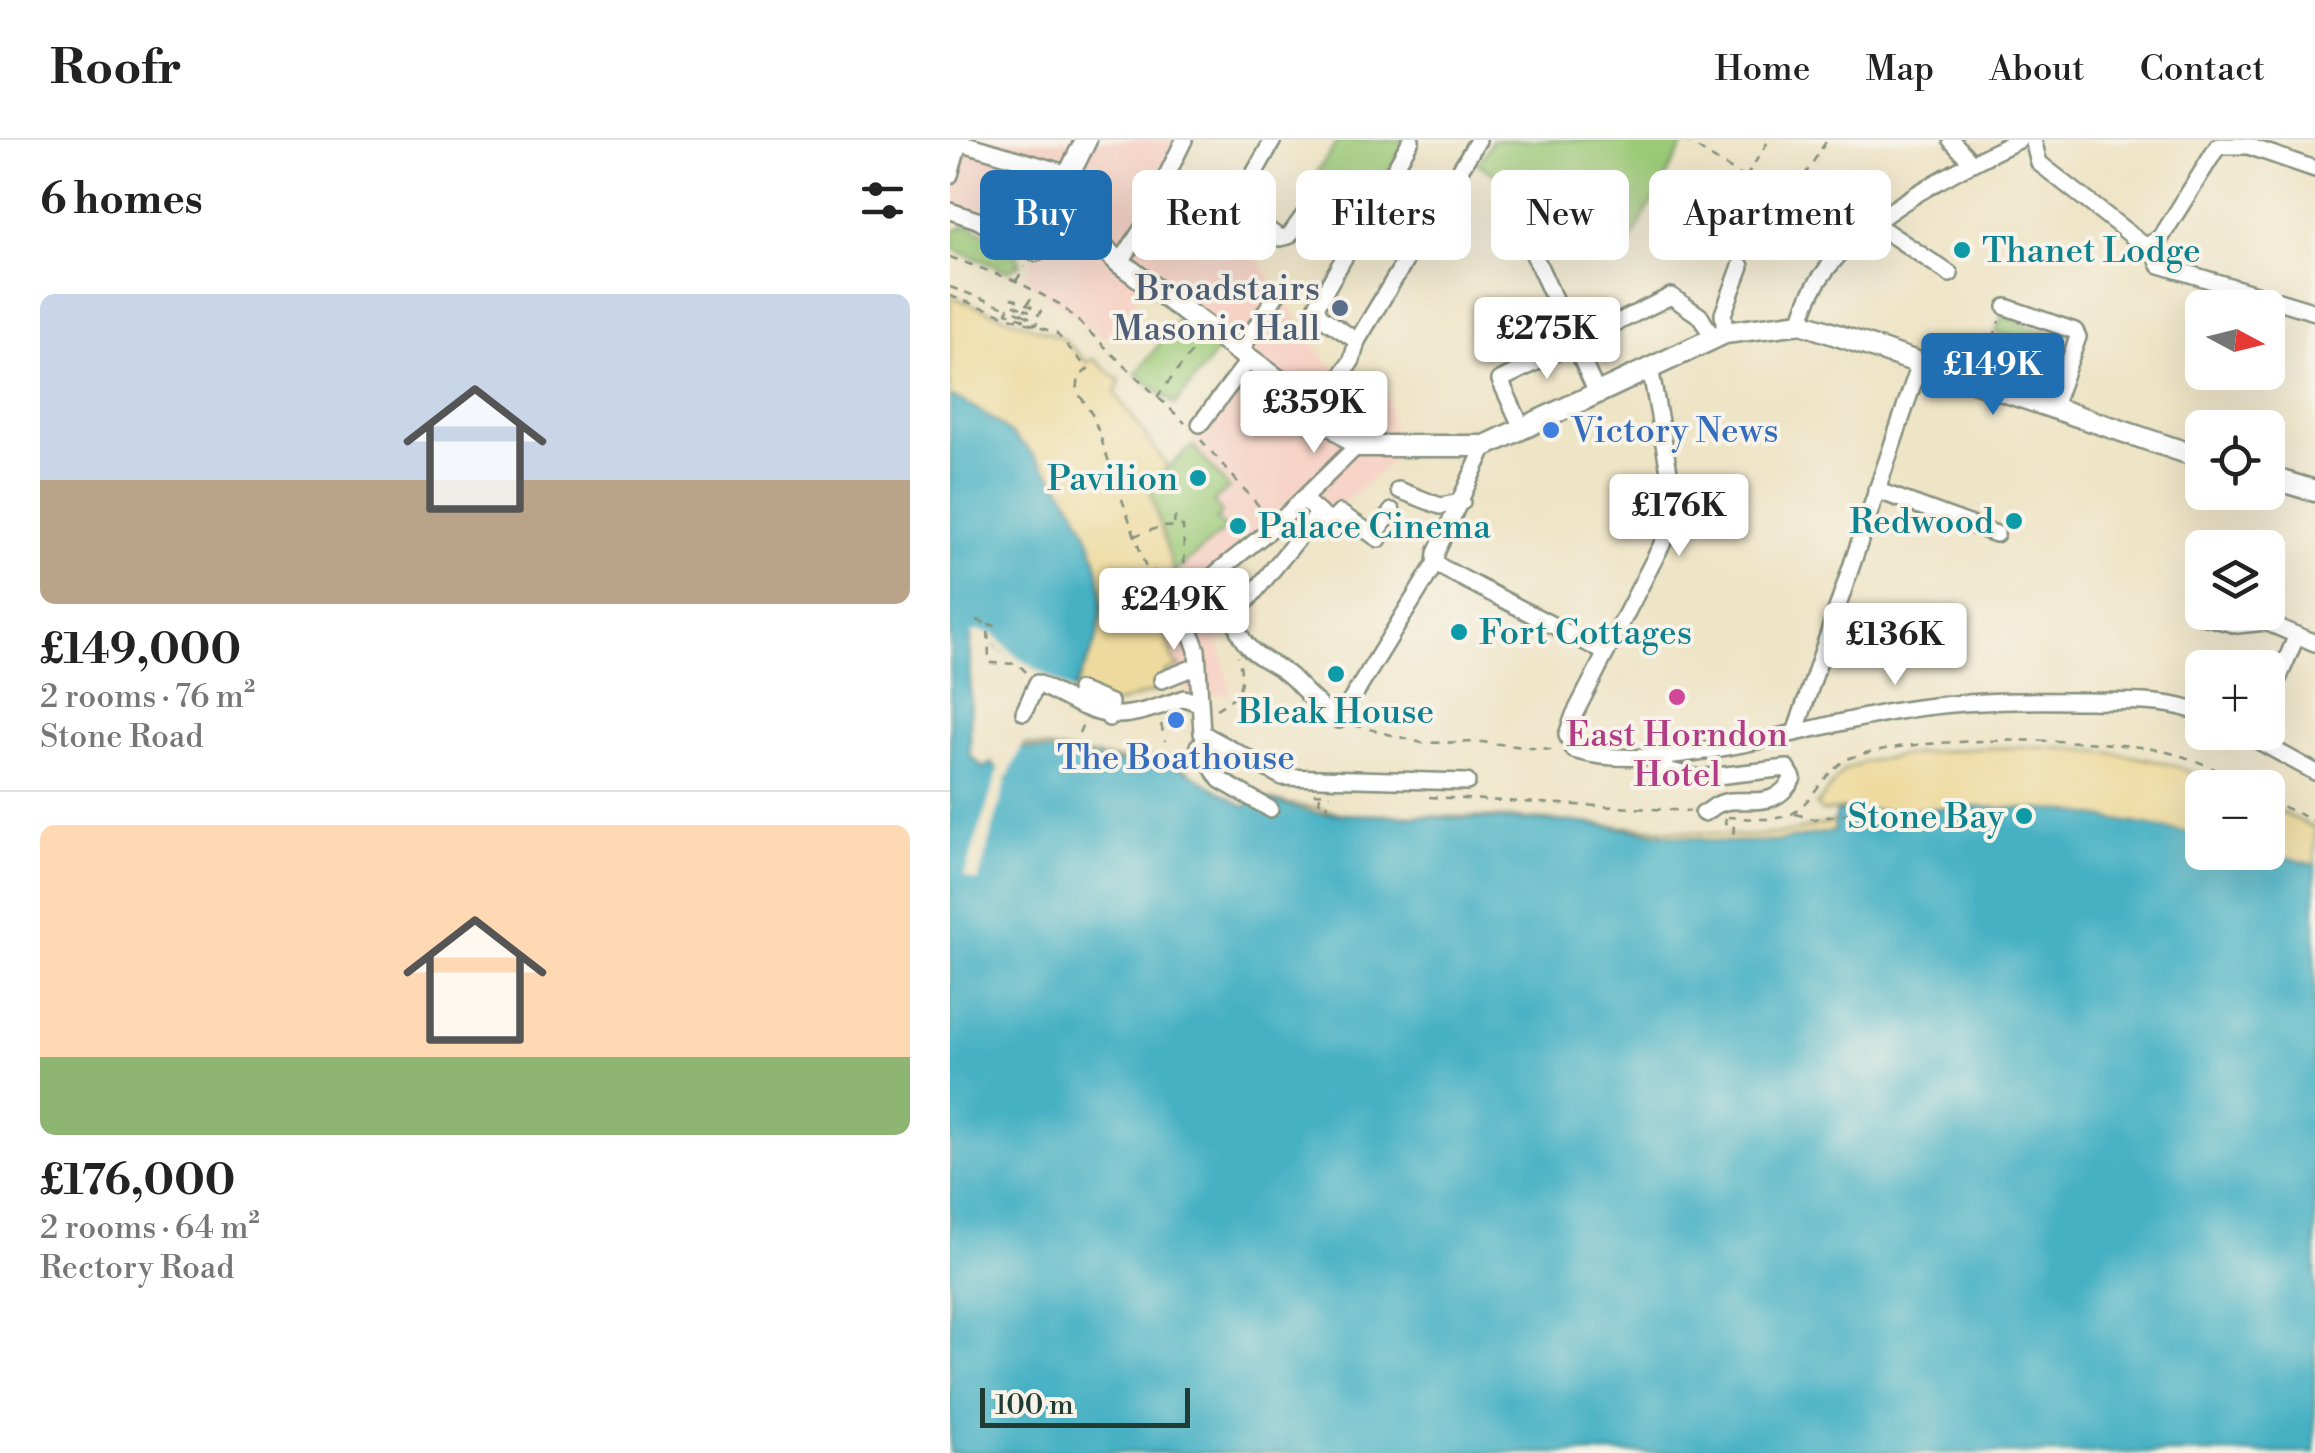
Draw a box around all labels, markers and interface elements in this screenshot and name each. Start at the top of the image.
text: Roofr [50,39,182,99]
text: Home [1714,48,1810,91]
text: Map [1865,48,1934,91]
text: About [1989,48,2085,91]
text: Contact [2140,48,2265,91]
chip: Buy [980,170,1112,260]
chip: Rent [1132,170,1276,260]
chip: Filters [1296,170,1471,260]
chip: New [1491,170,1629,260]
chip: Apartment [1649,170,1891,260]
icon: filters [855,173,910,228]
text: 6 homes [40,174,203,227]
place label: Thanet Lodge [1982,230,2201,273]
marker: Thanet Lodge [1951,239,1973,261]
place label: Broadstairs Masonic Hall [1113,268,1320,351]
north arrow [2185,290,2285,390]
map controls [2185,290,2285,870]
marker: Broadstairs Masonic Hall [1329,297,1351,319]
pin: £275K [1477,297,1617,382]
text: £275K [1496,309,1598,349]
pin: £149K [1923,333,2063,418]
text: £149K [1943,345,2043,385]
icon: home [385,359,565,539]
pin: £359K [1244,371,1384,456]
text: £359K [1262,383,1366,423]
place label: Victory News [1570,410,1779,453]
button: locate [2185,410,2285,510]
marker: Victory News [1540,419,1562,441]
place label: Pavilion [1047,458,1178,501]
marker: Pavilion [1187,467,1209,489]
pin: £176K [1609,474,1749,559]
text: £176K [1631,486,1727,526]
place label: Redwood [1849,501,1994,544]
place label: Palace Cinema [1258,506,1491,549]
marker: Redwood [2003,510,2025,532]
marker: Palace Cinema [1227,515,1249,537]
button: layers [2185,530,2285,630]
pin: £249K [1104,568,1244,653]
text: £249K [1121,580,1227,620]
pin: £136K [1825,603,1965,688]
place label: Fort Cottages [1479,612,1692,655]
text: £136K [1846,615,1944,655]
marker: Fort Cottages [1448,621,1470,643]
text: £149,000 [40,624,241,677]
button: + [2185,650,2285,750]
marker: Bleak House [1325,663,1347,685]
text: 2 rooms · 76 m² [40,677,255,717]
marker: East Horndon Hotel [1666,686,1688,708]
place label: Bleak House [1237,691,1434,734]
marker: The Boathouse [1165,709,1187,731]
place label: East Horndon Hotel [1566,714,1788,797]
text: Stone Road [40,717,203,757]
place label: The Boathouse [1057,737,1295,780]
button: − [2185,770,2285,870]
place label: Stone Bay [1847,796,2005,839]
marker: Stone Bay [2013,805,2035,827]
icon: home [385,890,565,1070]
text: £176,000 [40,1155,235,1208]
text: 2 rooms · 64 m² [40,1208,260,1248]
text: Rectory Road [40,1248,234,1288]
scale bar [980,1383,1190,1428]
text: 100 m [995,1388,1074,1423]

